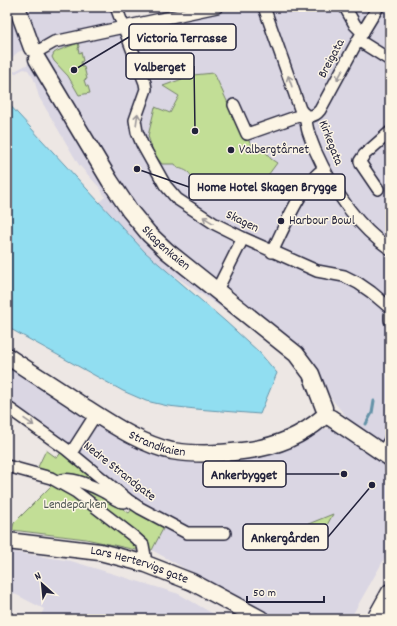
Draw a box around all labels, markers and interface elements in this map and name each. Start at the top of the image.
callout: Victoria Terrasse [129,24,236,50]
text: Victoria Terrasse [137,29,227,49]
street label: Breigata [314,35,351,82]
callout: Valberget [126,53,194,79]
text: Valberget [134,58,187,78]
one-way arrow [336,69,343,81]
one-way arrow [286,75,293,88]
one-way arrow [133,112,141,125]
street label: Kirkegata [313,118,348,169]
place label: Valbergtårnet [239,141,309,160]
marker: Valbergtårnet [226,145,236,155]
callout: Home Hotel Skagen Brygge [189,174,345,200]
text: Home Hotel Skagen Brygge [197,178,337,198]
street label: Skagen [222,206,262,238]
place label: Harbour Bowl [289,212,355,231]
one-way arrow [203,216,214,224]
marker: Harbour Bowl [276,216,286,226]
street label: Skagenkaien [136,222,194,275]
one-way arrow [23,418,34,426]
street label: Strandkaien [125,426,186,462]
street label: Nedre Strandgate [79,438,160,507]
callout: Ankerbygget [203,461,286,487]
text: Ankerbygget [211,466,278,486]
park label: Lendeparken [44,496,106,515]
callout: Ankergården [243,524,328,550]
text: Ankergården [251,529,320,549]
street label: Lars Hertervigs gate [89,541,191,589]
north arrow [22,564,62,604]
text: N [32,568,45,585]
scale bar [247,578,324,604]
text: 50 m [253,585,276,602]

